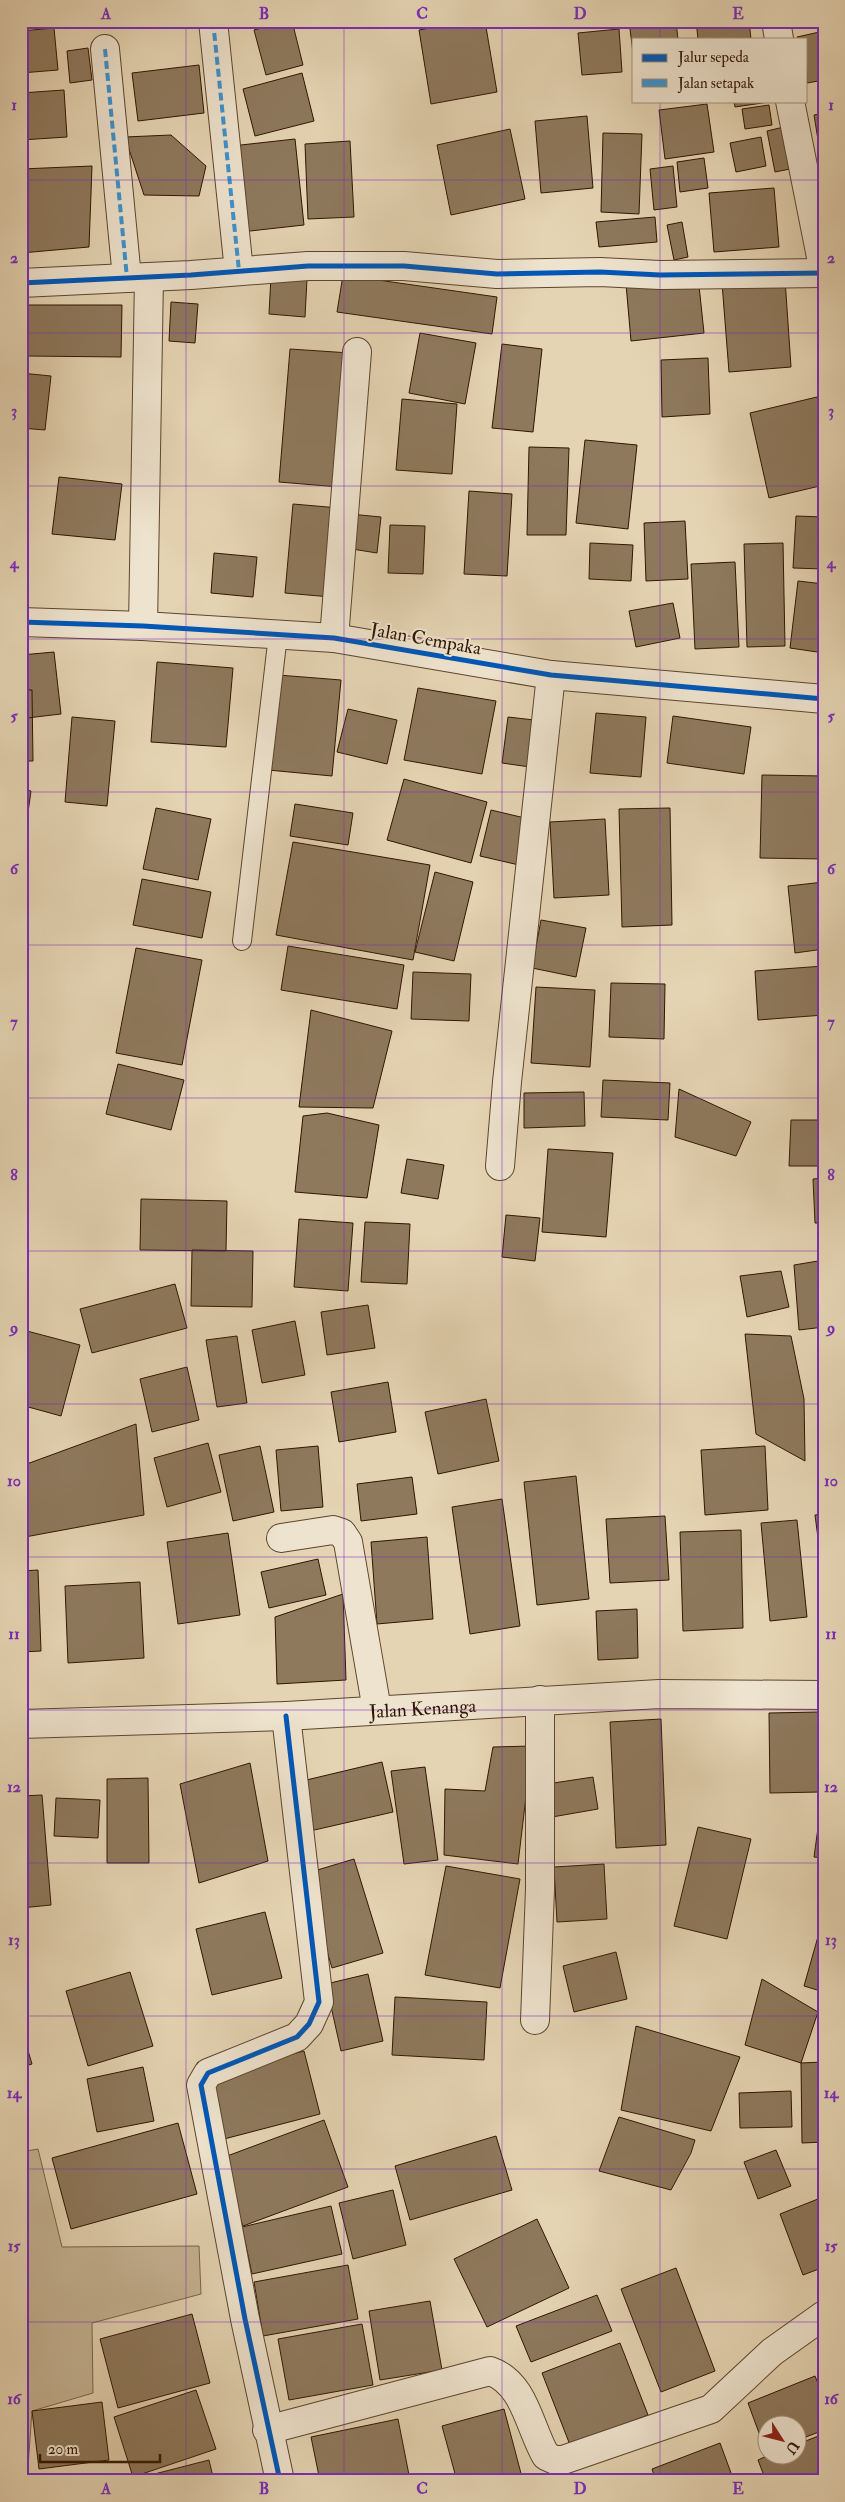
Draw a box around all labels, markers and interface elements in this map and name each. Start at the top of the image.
text: A [100,4,112,24]
text: B [259,4,269,24]
text: C [416,4,428,24]
text: D [573,4,587,24]
text: E [732,4,744,24]
legend [632,38,808,102]
text: Jalur sepeda [677,48,750,68]
text: Jalan setapak [677,74,754,94]
text: 1 [11,95,17,115]
text: 1 [828,95,834,115]
text: 2 [10,248,18,268]
text: 2 [827,248,835,268]
text: 3 [11,401,17,421]
text: 3 [828,401,834,421]
text: 4 [9,553,20,573]
text: 4 [826,553,837,573]
street label: Jalan Cempaka [367,617,483,662]
text: 5 [10,706,18,726]
text: 5 [827,706,835,726]
text: 6 [10,859,20,879]
text: 6 [827,859,837,879]
text: 7 [10,1012,18,1032]
text: 7 [827,1012,835,1032]
text: 8 [10,1165,18,1185]
text: 8 [827,1165,835,1185]
text: 9 [8,1318,18,1338]
text: 9 [825,1318,835,1338]
text: 10 [7,1471,21,1491]
text: 10 [824,1471,838,1491]
text: 11 [8,1624,20,1644]
text: 11 [825,1624,837,1644]
street label: Jalan Kenanga [368,1694,477,1724]
text: 12 [7,1777,21,1797]
text: 12 [824,1777,838,1797]
text: 13 [8,1930,20,1950]
text: 13 [825,1930,837,1950]
text: 14 [7,2083,23,2103]
text: 14 [824,2083,840,2103]
text: 15 [8,2236,21,2256]
text: 15 [825,2236,838,2256]
text: 16 [7,2389,23,2409]
text: 16 [824,2389,840,2409]
north arrow [758,2414,808,2464]
scale bar [40,2432,160,2464]
text: U [782,2438,802,2457]
text: 20 m [48,2440,78,2459]
text: A [100,2479,112,2499]
text: B [259,2479,269,2499]
text: C [416,2479,428,2499]
text: D [573,2479,587,2499]
text: E [732,2479,744,2499]

